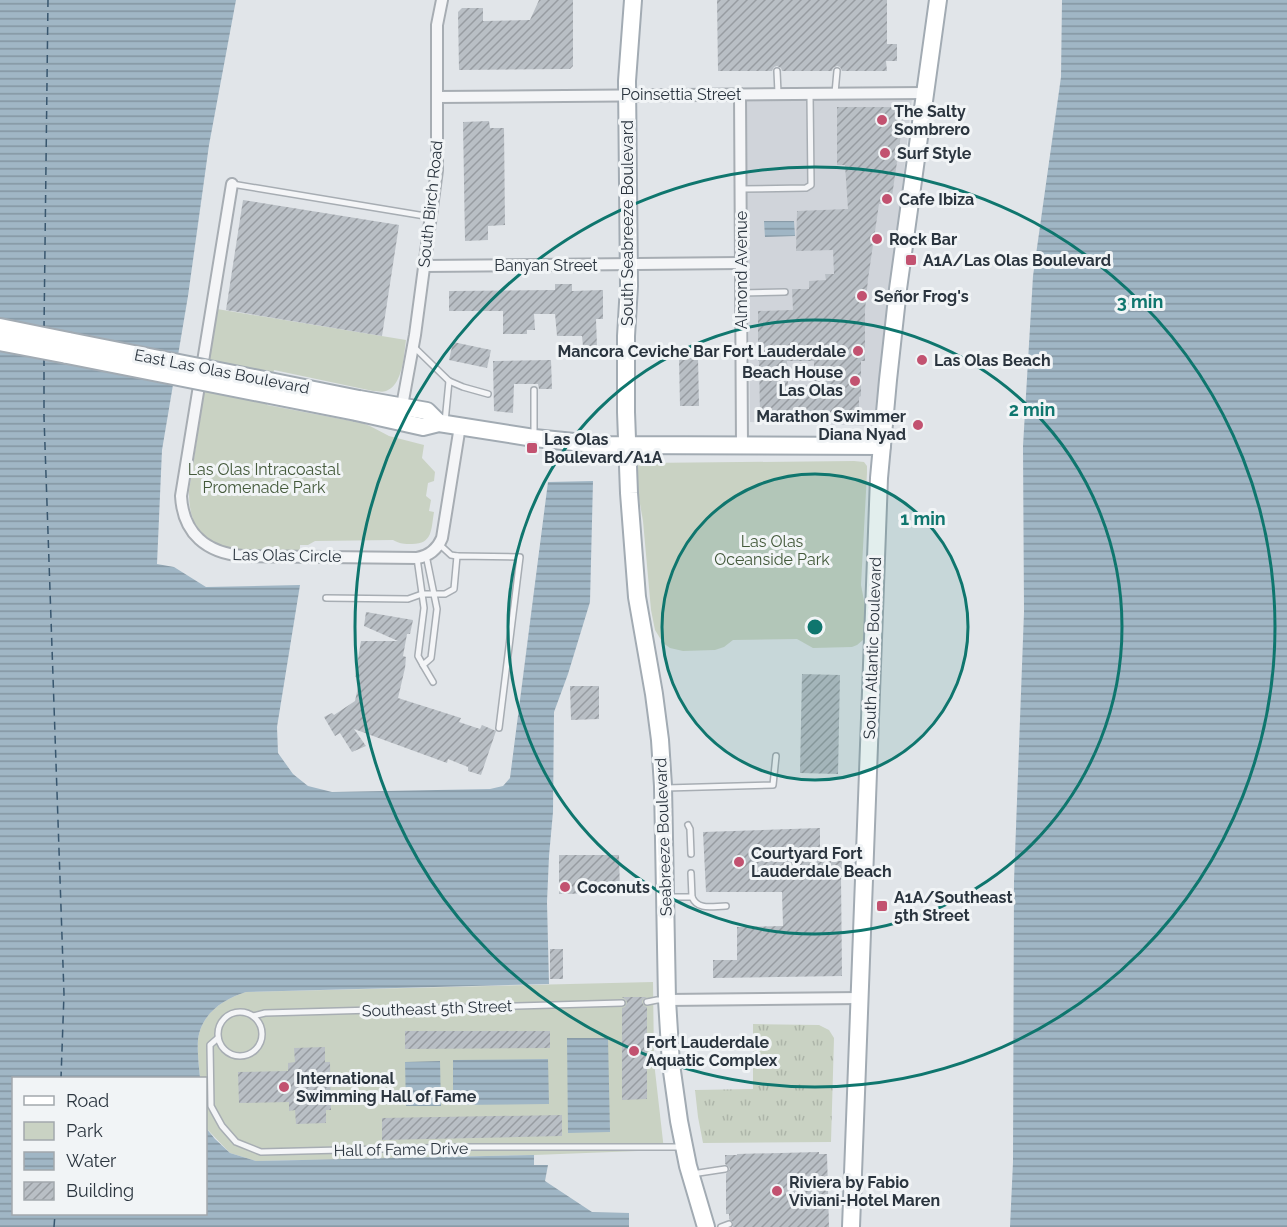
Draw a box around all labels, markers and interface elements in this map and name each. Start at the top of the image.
street label: Poinsettia Street [621,85,742,104]
place label: The Salty Sombrero [894,102,970,139]
marker: The Salty Sombrero [875,113,889,127]
street label: South Seabreeze Boulevard [618,120,637,326]
street label: South Birch Road [414,140,447,268]
place label: Surf Style [897,144,972,163]
marker: Surf Style [878,146,892,160]
place label: Cafe Ibiza [899,190,974,209]
marker: Cafe Ibiza [880,192,894,206]
street label: Almond Avenue [732,211,751,329]
place label: Rock Bar [889,230,957,249]
marker: Rock Bar [870,232,884,246]
place label: A1A/Las Olas Boulevard [923,251,1111,270]
marker: A1A/Las Olas Boulevard [904,253,918,267]
street label: Banyan Street [494,256,598,275]
place label: Señor Frog's [874,287,969,306]
marker: Señor Frog's [855,289,869,303]
text: 3 min [1117,291,1163,312]
place label: Mancora Ceviche Bar Fort Lauderdale [557,342,846,361]
marker: Mancora Ceviche Bar Fort Lauderdale [851,344,865,358]
street label: East Las Olas Boulevard [133,345,311,398]
place label: Las Olas Beach [934,351,1051,370]
marker: Las Olas Beach [915,353,929,367]
place label: Beach House Las Olas [742,363,843,400]
marker: Beach House Las Olas [848,374,862,388]
text: 2 min [1009,399,1055,420]
place label: Marathon Swimmer Diana Nyad [756,407,906,444]
marker: Marathon Swimmer Diana Nyad [911,418,925,432]
place label: Las Olas Boulevard/A1A [544,430,663,467]
marker: Las Olas Boulevard/A1A [525,441,539,455]
park label: Las Olas Intracoastal Promenade Park [188,460,341,497]
text: 1 min [900,508,946,529]
park label: Las Olas Oceanside Park [714,532,830,569]
street label: Las Olas Circle [232,545,342,566]
street label: South Atlantic Boulevard [860,556,885,740]
centre of rings [805,617,825,637]
street label: Seabreeze Boulevard [651,757,676,917]
place label: Courtyard Fort Lauderdale Beach [751,844,892,881]
marker: Courtyard Fort Lauderdale Beach [732,855,746,869]
place label: Coconuts [577,878,650,897]
marker: Coconuts [558,880,572,894]
place label: A1A/Southeast 5th Street [894,888,1013,925]
marker: A1A/Southeast 5th Street [875,899,889,913]
street label: Southeast 5th Street [361,996,513,1021]
place label: Fort Lauderdale Aquatic Complex [646,1033,778,1070]
marker: Fort Lauderdale Aquatic Complex [627,1044,641,1058]
place label: International Swimming Hall of Fame [296,1069,477,1106]
legend [12,1077,207,1215]
marker: International Swimming Hall of Fame [277,1080,291,1094]
text: Road [66,1090,109,1111]
text: Park [66,1120,103,1141]
street label: Hall of Fame Drive [334,1139,468,1160]
text: Water [66,1150,117,1171]
place label: Riviera by Fabio Viviani-Hotel Maren [789,1173,940,1210]
text: Building [66,1180,134,1201]
marker: Riviera by Fabio Viviani-Hotel Maren [770,1184,784,1198]

